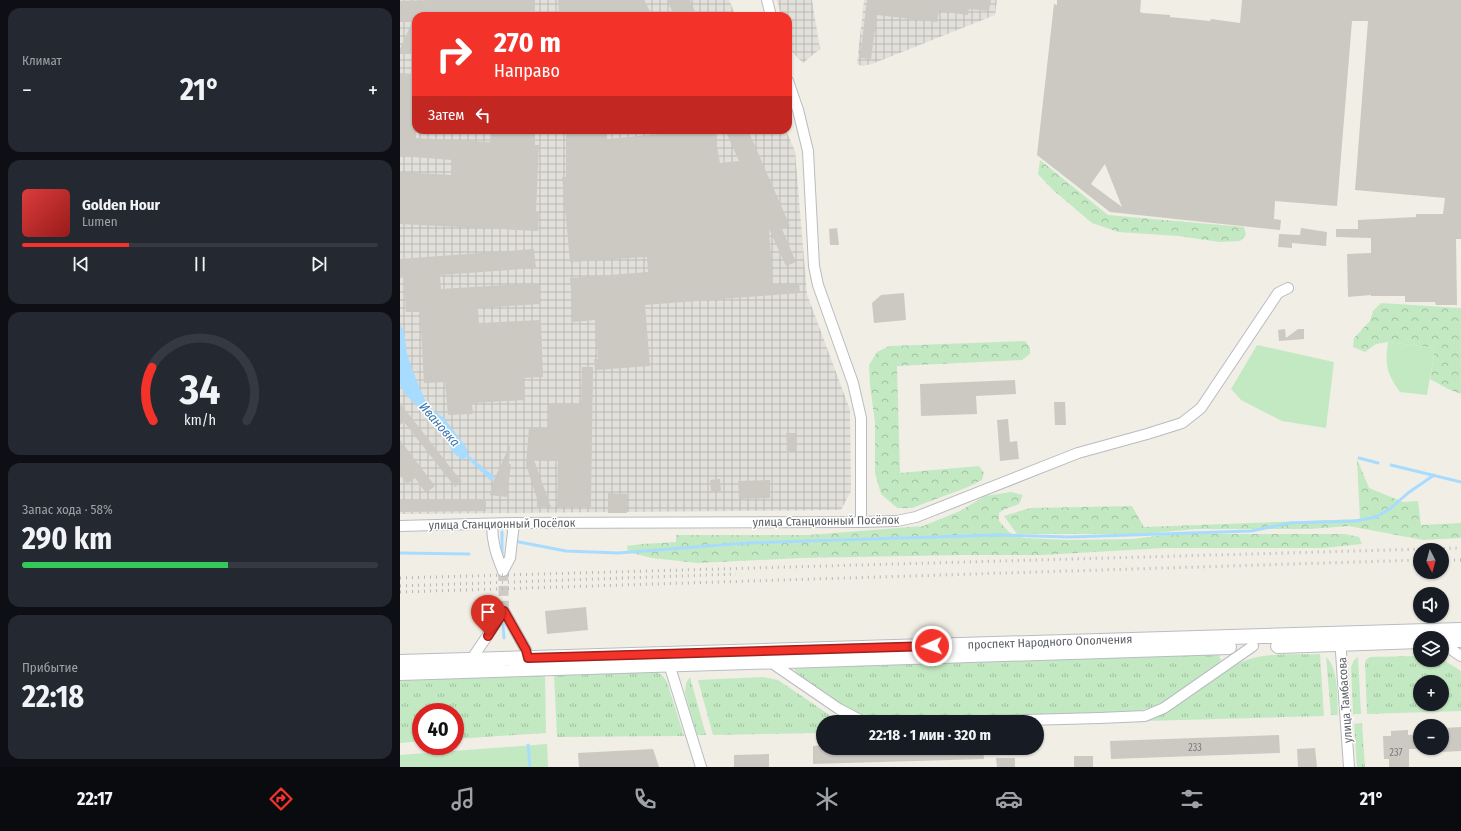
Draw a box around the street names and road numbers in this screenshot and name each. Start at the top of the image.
street label: улица Станционный Посёлок [753,513,900,529]
street label: улица Станционный Посёлок [429,516,576,532]
street label: проспект Народного Ополчения [967,632,1133,652]
street label: улица Тамбасова [1335,656,1355,743]

